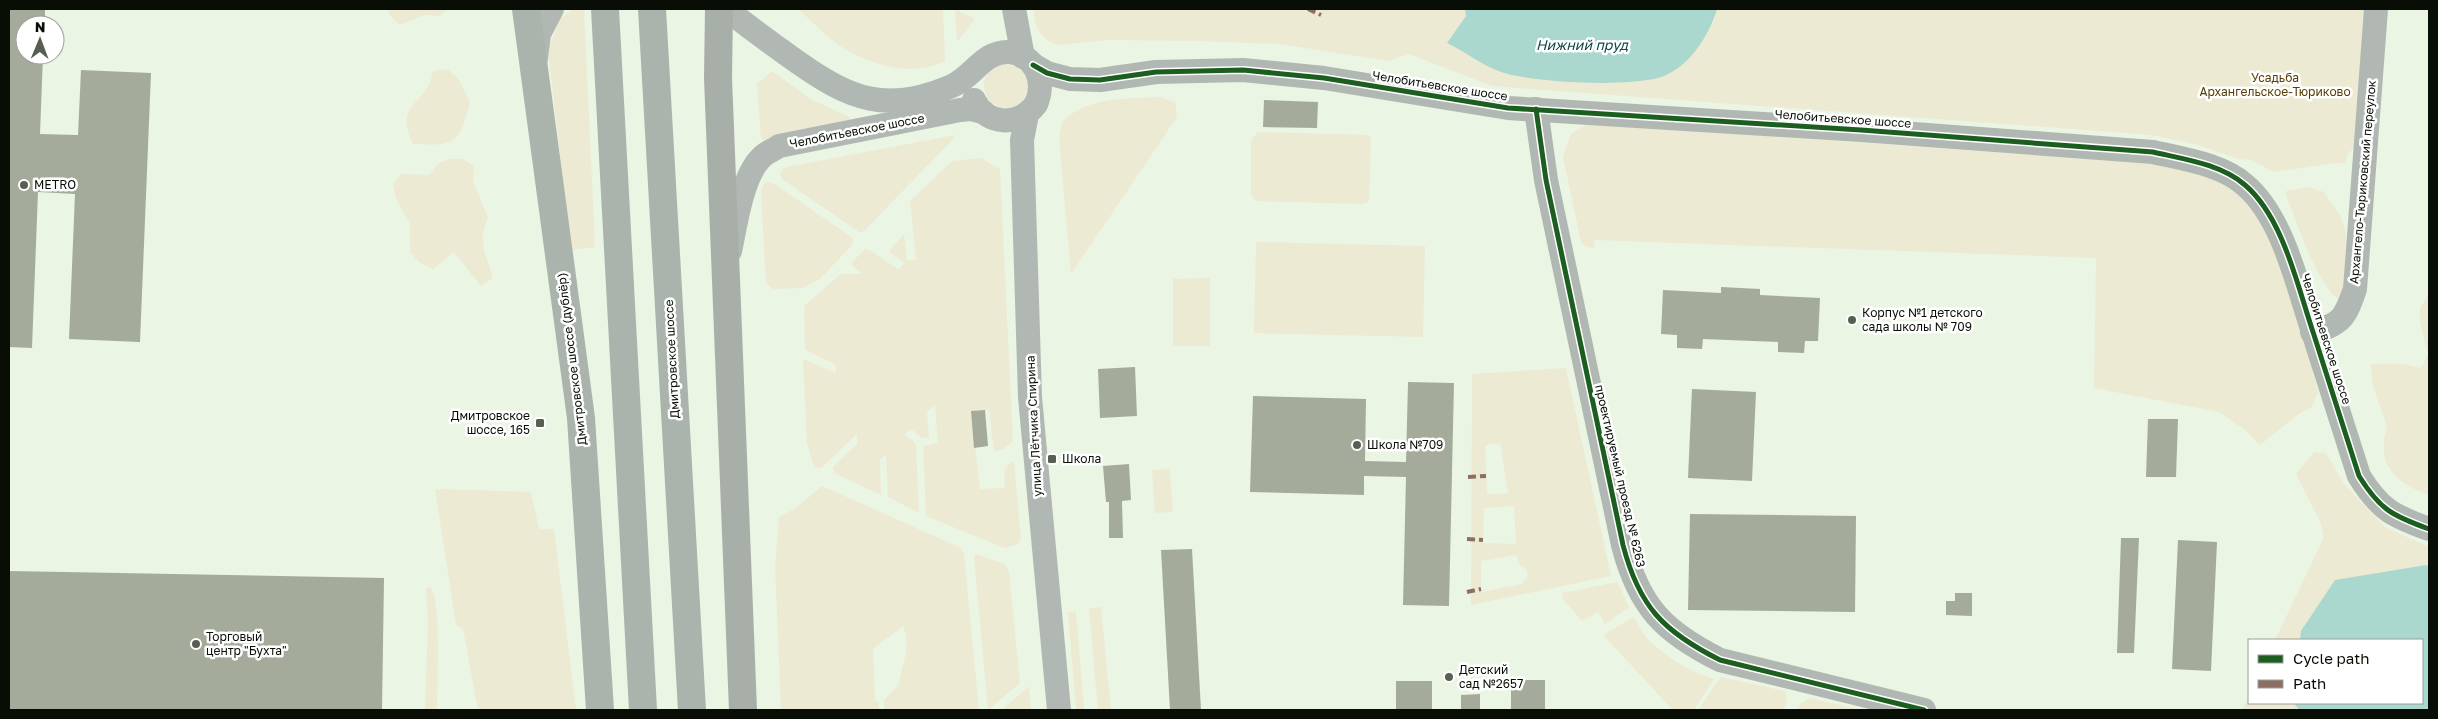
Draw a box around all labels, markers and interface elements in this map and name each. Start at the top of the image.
north arrow [15,15,65,65]
text: N [35,18,46,35]
water label: Нижний пруд [1536,36,1629,53]
street label: Челобитьевское шоссе [1371,67,1509,104]
park label: Усадьба Архангельское-Тюриково [2199,70,2351,99]
street label: Архангело-Тюриковский переулок [2346,79,2379,284]
street label: Челобитьевское шоссе [1774,106,1912,131]
street label: Челобитьевское шоссе [788,110,926,151]
place label: METRO [34,177,76,192]
marker: METRO [18,179,30,191]
street label: Челобитьевское шоссе [2298,271,2355,406]
street label: Дмитровское шоссе (дублёр) [553,272,590,446]
street label: Дмитровское шоссе [661,299,682,419]
place label: Корпус №1 детского сада школы № 709 [1862,305,1983,334]
marker: Корпус №1 детского сада школы № 709 [1846,314,1858,326]
street label: улица Лётчика Спирина [1022,355,1045,497]
street label: проектируемый проезд № 6263 [1592,383,1649,569]
place label: Дмитровское шоссе, 165 [451,408,530,437]
marker: Дмитровское шоссе, 165 [534,417,546,429]
place label: Школа №709 [1367,437,1443,452]
marker: Школа №709 [1351,439,1363,451]
place label: Школа [1062,451,1101,466]
marker: Школа [1046,453,1058,465]
place label: Торговый центр "Бухта" [206,629,287,658]
marker: Торговый центр "Бухта" [190,638,202,650]
legend [2248,639,2423,704]
text: Cycle path [2293,649,2369,667]
place label: Детский сад №2657 [1459,662,1523,691]
marker: Детский сад №2657 [1443,671,1455,683]
text: Path [2293,674,2326,692]

